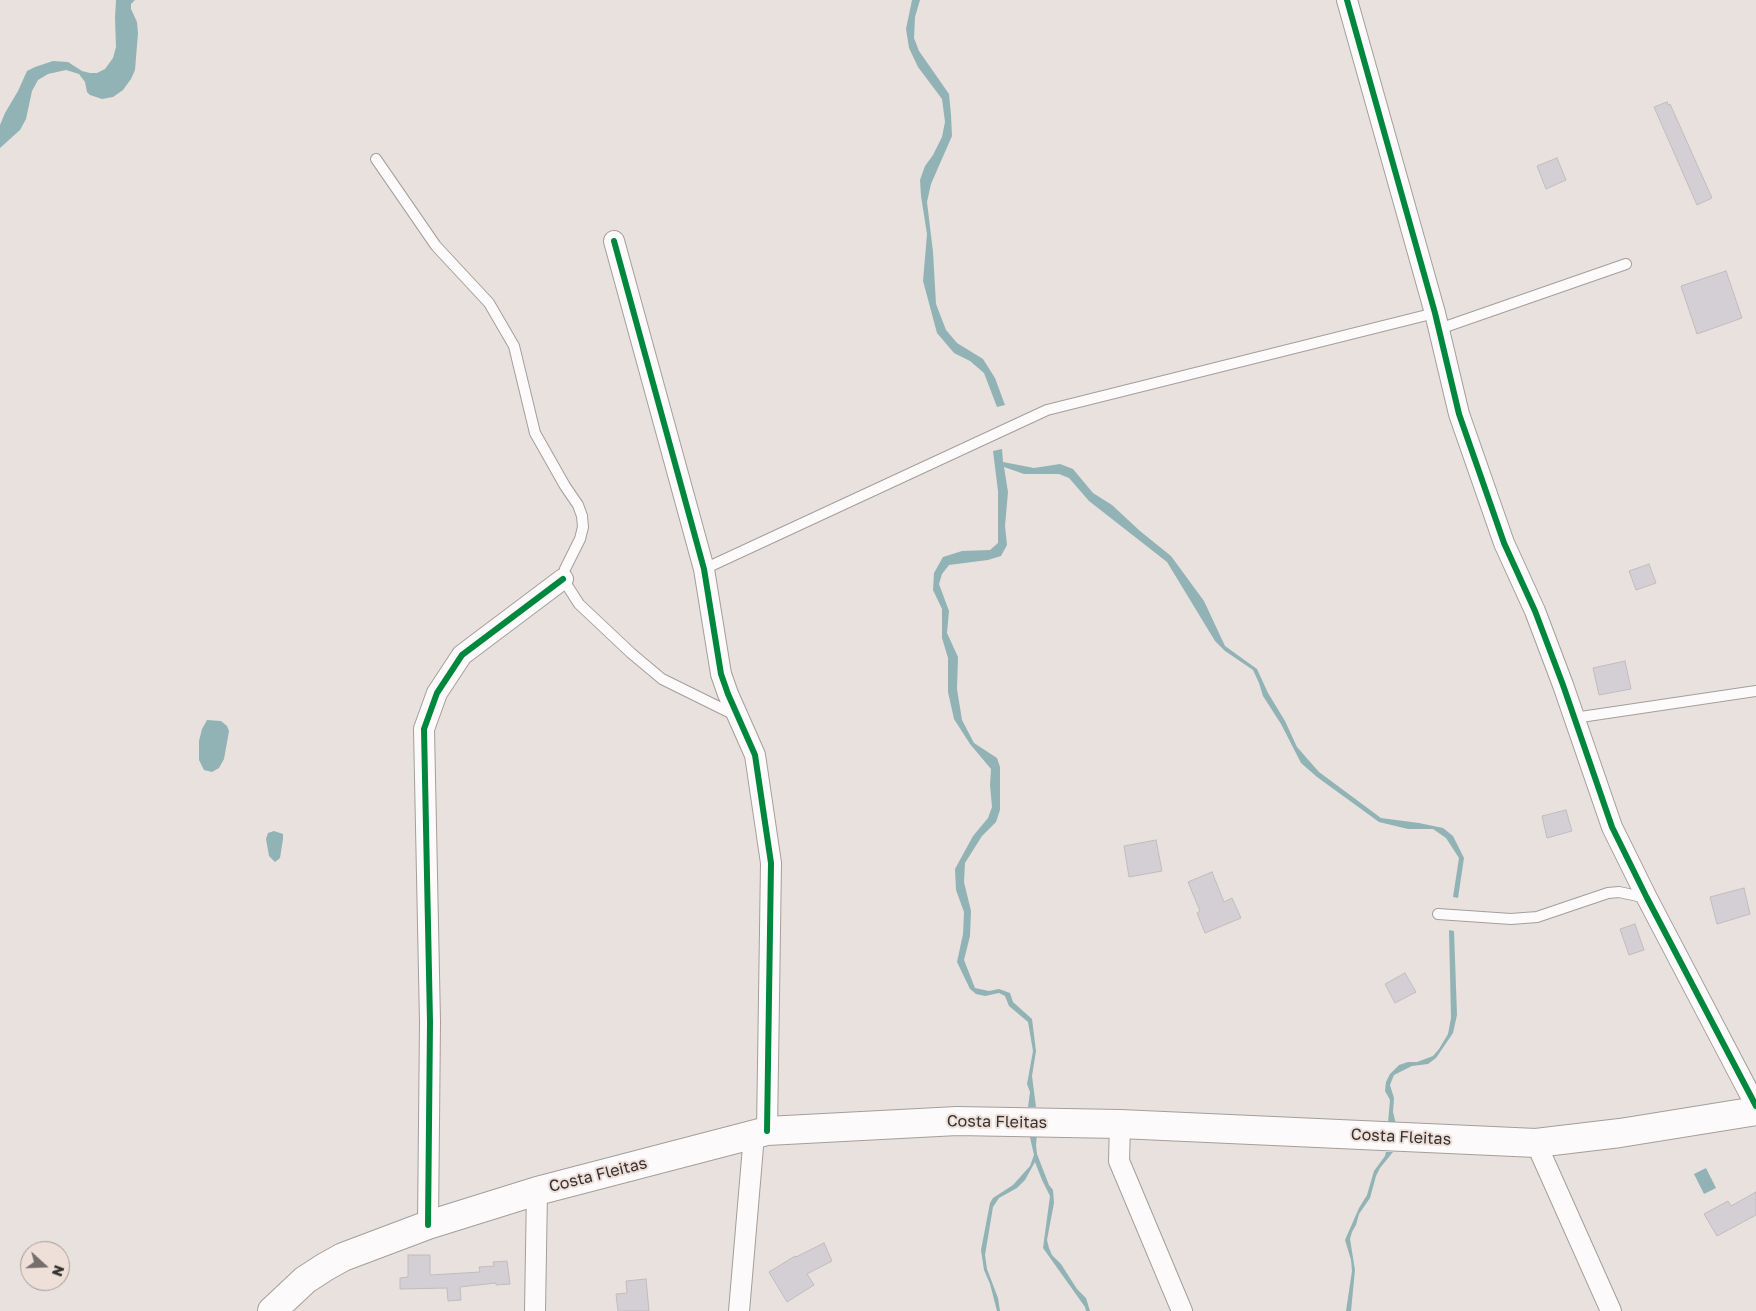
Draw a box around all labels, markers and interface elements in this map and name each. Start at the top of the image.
street label: Costa Fleitas [947,1112,1047,1132]
street label: Costa Fleitas [1350,1125,1452,1149]
street label: Costa Fleitas [547,1154,649,1196]
north arrow [20,1241,70,1291]
text: N [49,1263,68,1279]

